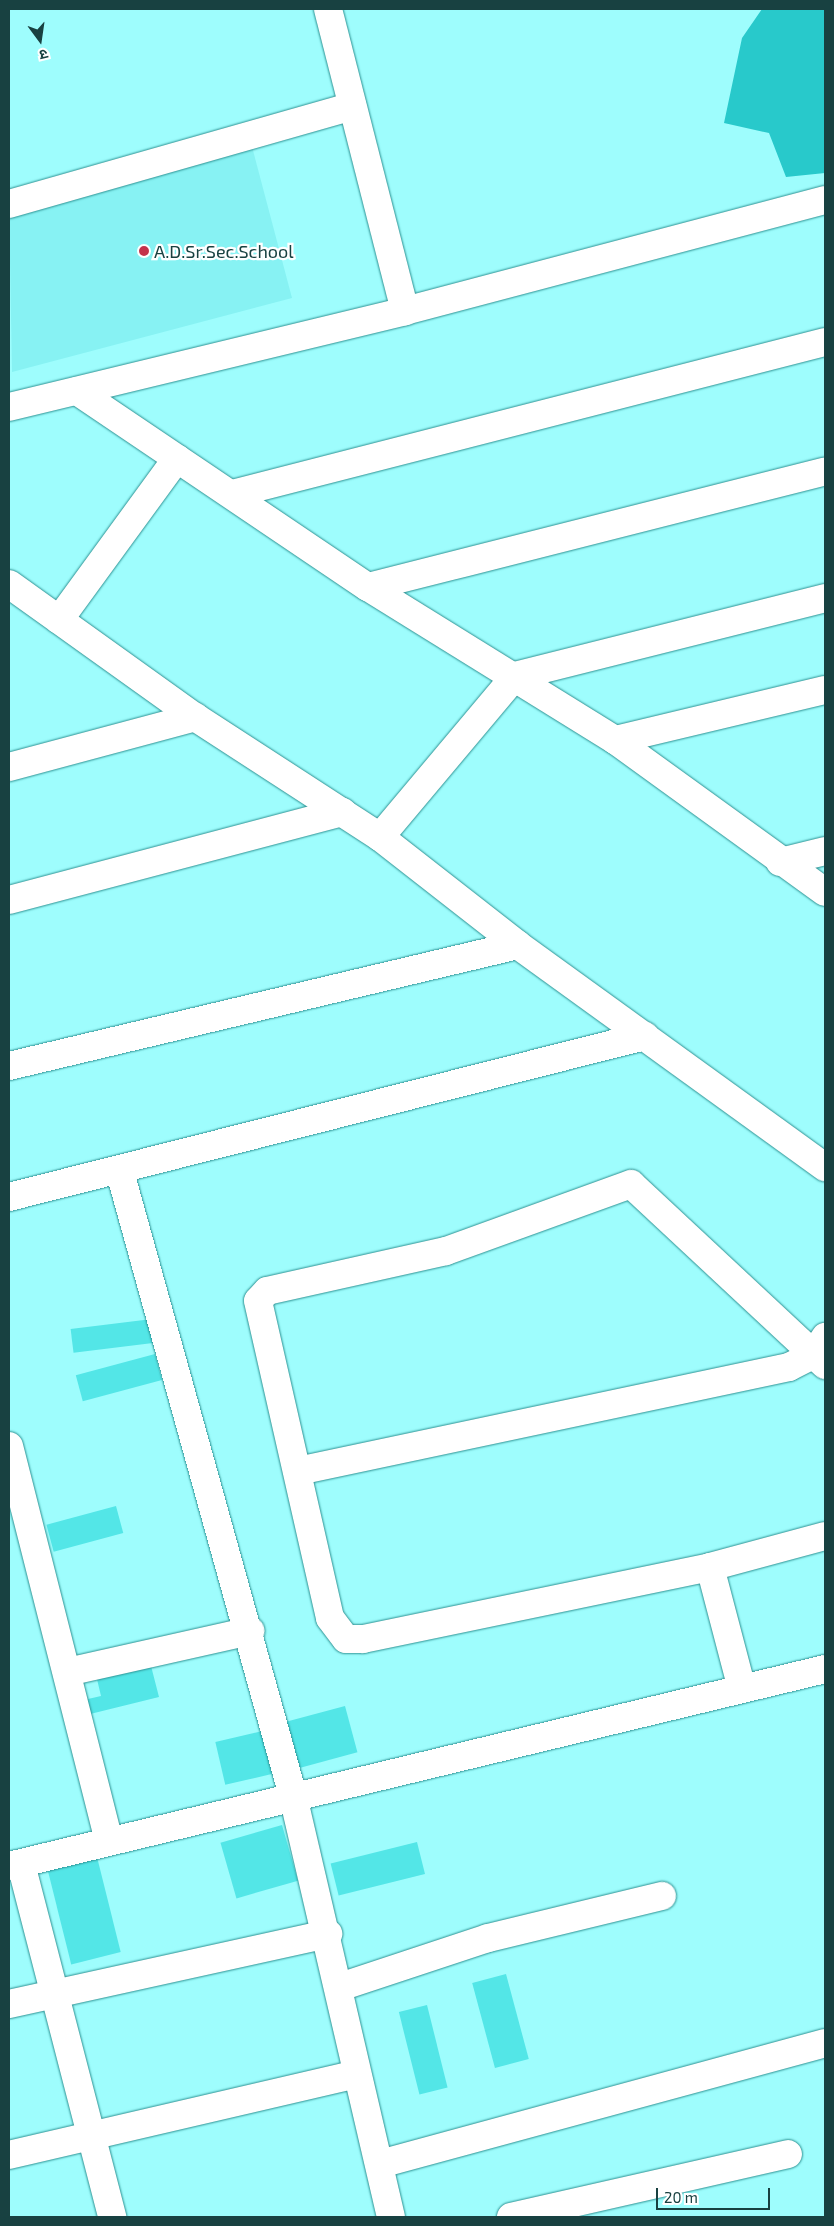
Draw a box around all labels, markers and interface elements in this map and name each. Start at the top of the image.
north arrow [15,15,65,65]
text: उ [38,46,50,64]
place label: A.D.Sr.Sec.School [154,240,294,262]
marker: A.D.Sr.Sec.School [138,245,150,257]
scale bar [659,2178,773,2210]
text: 20 m [664,2188,698,2206]

